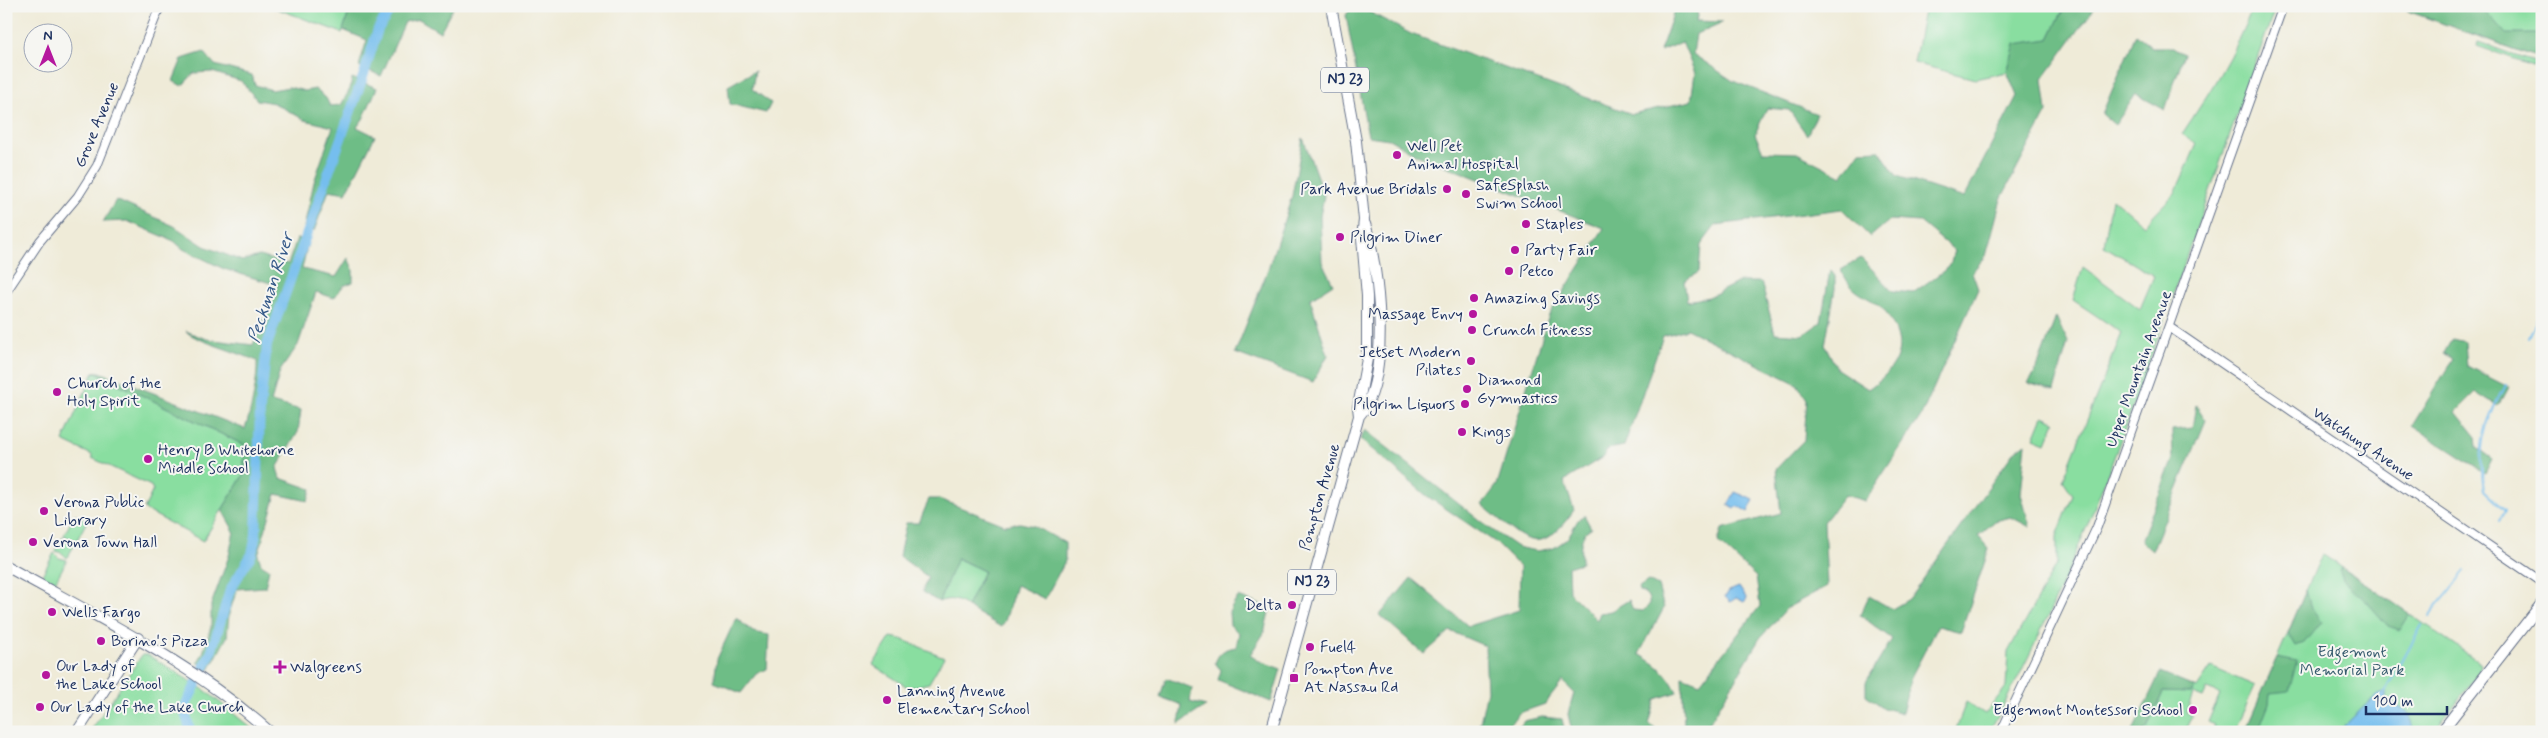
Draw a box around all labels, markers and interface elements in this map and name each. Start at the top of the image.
north arrow [22,22,72,72]
text: N [43,27,53,45]
road number: NJ 23 [1321,68,1369,92]
street label: Grove Avenue [70,79,124,171]
place label: Well Pet Animal Hospital [1407,136,1519,175]
marker: Well Pet Animal Hospital [1391,149,1403,161]
place label: SafeSplash Swim School [1476,175,1562,214]
place label: Park Avenue Bridals [1300,179,1437,200]
marker: Park Avenue Bridals [1441,183,1453,195]
marker: SafeSplash Swim School [1460,188,1472,200]
place label: Staples [1536,214,1584,235]
marker: Staples [1520,218,1532,230]
place label: Pilgrim Diner [1350,227,1443,249]
water label: Peckman River [242,228,301,346]
marker: Pilgrim Diner [1334,231,1346,243]
place label: Party Fair [1525,240,1598,261]
marker: Party Fair [1509,244,1521,256]
place label: Petco [1519,261,1554,282]
marker: Petco [1503,265,1515,277]
street label: Upper Mountain Avenue [2101,287,2177,450]
place label: Amazing Savings [1484,288,1600,310]
marker: Amazing Savings [1468,292,1480,304]
place label: Massage Envy [1368,304,1463,325]
marker: Massage Envy [1467,308,1479,320]
place label: Crunch Fitness [1482,320,1592,341]
marker: Crunch Fitness [1466,324,1478,336]
place label: Jetset Modern Pilates [1359,342,1461,381]
marker: Jetset Modern Pilates [1465,355,1477,367]
place label: Diamond Gymnastics [1477,370,1558,409]
place label: Church of the Holy Spirit [67,373,161,412]
marker: Diamond Gymnastics [1461,383,1473,395]
marker: Church of the Holy Spirit [51,386,63,398]
place label: Pilgrim Liquors [1353,394,1455,416]
marker: Pilgrim Liquors [1459,398,1471,410]
street label: Watchung Avenue [2308,402,2418,487]
place label: Kings [1472,422,1511,444]
marker: Kings [1456,426,1468,438]
place label: Henry B Whitehorne Middle School [158,440,294,479]
street label: Pompton Avenue [1295,440,1345,553]
marker: Henry B Whitehorne Middle School [142,453,154,465]
place label: Verona Public Library [54,492,145,531]
marker: Verona Public Library [38,505,50,517]
place label: Verona Town Hall [43,532,157,553]
marker: Verona Town Hall [27,536,39,548]
road number: NJ 23 [1288,570,1336,594]
place label: Delta [1245,595,1282,616]
marker: Delta [1286,599,1298,611]
place label: Wells Fargo [62,602,140,623]
marker: Wells Fargo [46,606,58,618]
place label: Borino's Pizza [111,631,208,652]
marker: Borino's Pizza [95,635,107,647]
place label: Fuel4 [1320,637,1356,658]
marker: Fuel4 [1304,641,1316,653]
park label: Edgemont Memorial Park [2300,642,2404,681]
place label: Our Lady of the Lake School [56,656,162,695]
place label: Walgreens [290,657,362,679]
place label: Pompton Ave At Nassau Rd [1304,659,1398,698]
marker: Walgreens [274,661,286,673]
marker: Our Lady of the Lake School [40,669,52,681]
marker: Pompton Ave At Nassau Rd [1288,672,1300,684]
place label: Lanning Avenue Elementary School [897,681,1030,720]
scale bar [2366,683,2447,715]
text: 100 m [2373,692,2413,712]
marker: Lanning Avenue Elementary School [881,694,893,706]
place label: Our Lady of the Lake Church [50,697,244,718]
place label: Edgemont Montessori School [1993,700,2183,722]
marker: Our Lady of the Lake Church [34,701,46,713]
marker: Edgemont Montessori School [2187,704,2199,716]

